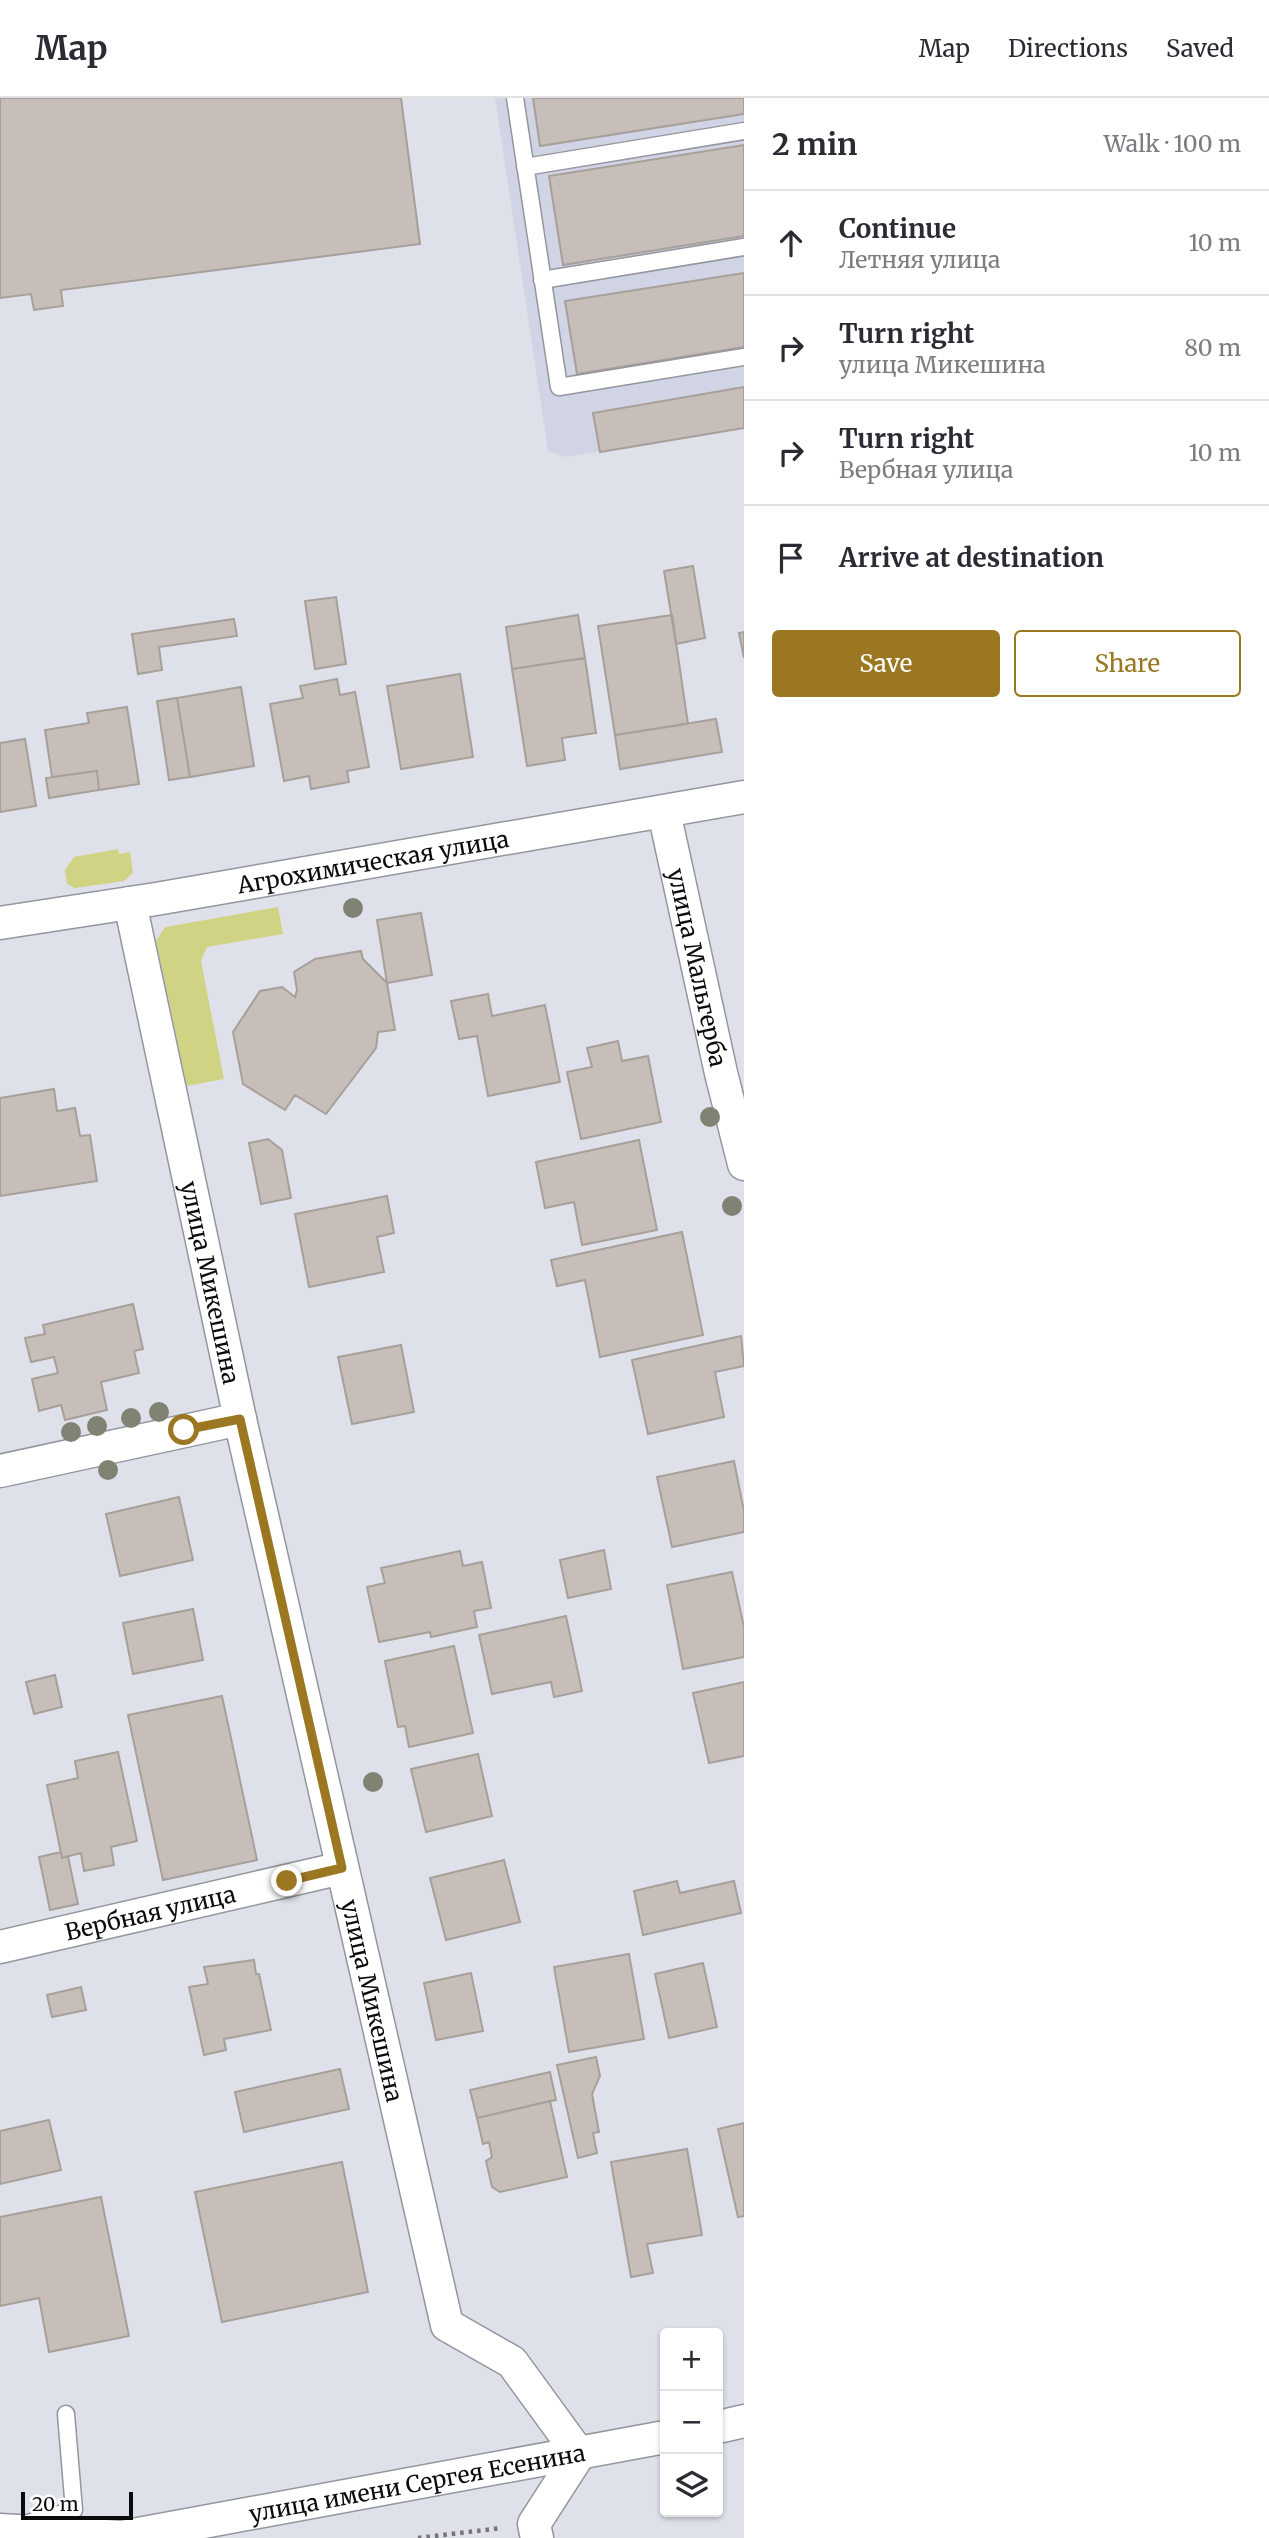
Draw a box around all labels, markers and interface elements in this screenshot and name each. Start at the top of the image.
text: Map [35,28,108,69]
text: Map [919,33,970,64]
text: Directions [1008,33,1128,64]
text: Saved [1166,33,1234,64]
text: 2 min [772,125,857,163]
text: Walk · 100 m [1104,129,1241,158]
text: Continue [839,212,956,245]
icon: ahead [772,224,810,262]
text: 10 m [1188,228,1241,257]
text: Летняя улица [839,245,1000,274]
text: Turn right [839,317,974,350]
icon: right [772,329,810,367]
text: 80 m [1184,333,1241,362]
text: улица Микешина [839,350,1046,379]
text: Turn right [839,422,974,455]
icon: right [772,434,810,472]
text: 10 m [1188,438,1241,467]
text: Вербная улица [839,455,1013,484]
icon: arrive [772,539,810,577]
text: Arrive at destination [839,541,1104,574]
button: Save [772,630,1000,697]
button: Share [1014,630,1241,697]
street label: Агрохимическая улица [234,824,511,899]
street label: улица Мальгерба [662,865,734,1069]
street label: улица Микешина [175,1178,247,1387]
route start [168,1414,199,1445]
route end [271,1865,302,1896]
street label: Вербная улица [62,1879,238,1946]
street label: улица Микешина [336,1896,410,2104]
map controls [660,2328,723,2517]
button: + [660,2328,723,2391]
button: − [660,2391,723,2454]
street label: улица имени Сергея Есенина [246,2438,587,2528]
button: layers [660,2454,723,2517]
scale bar [21,2489,133,2521]
text: 20 m [32,2492,79,2516]

